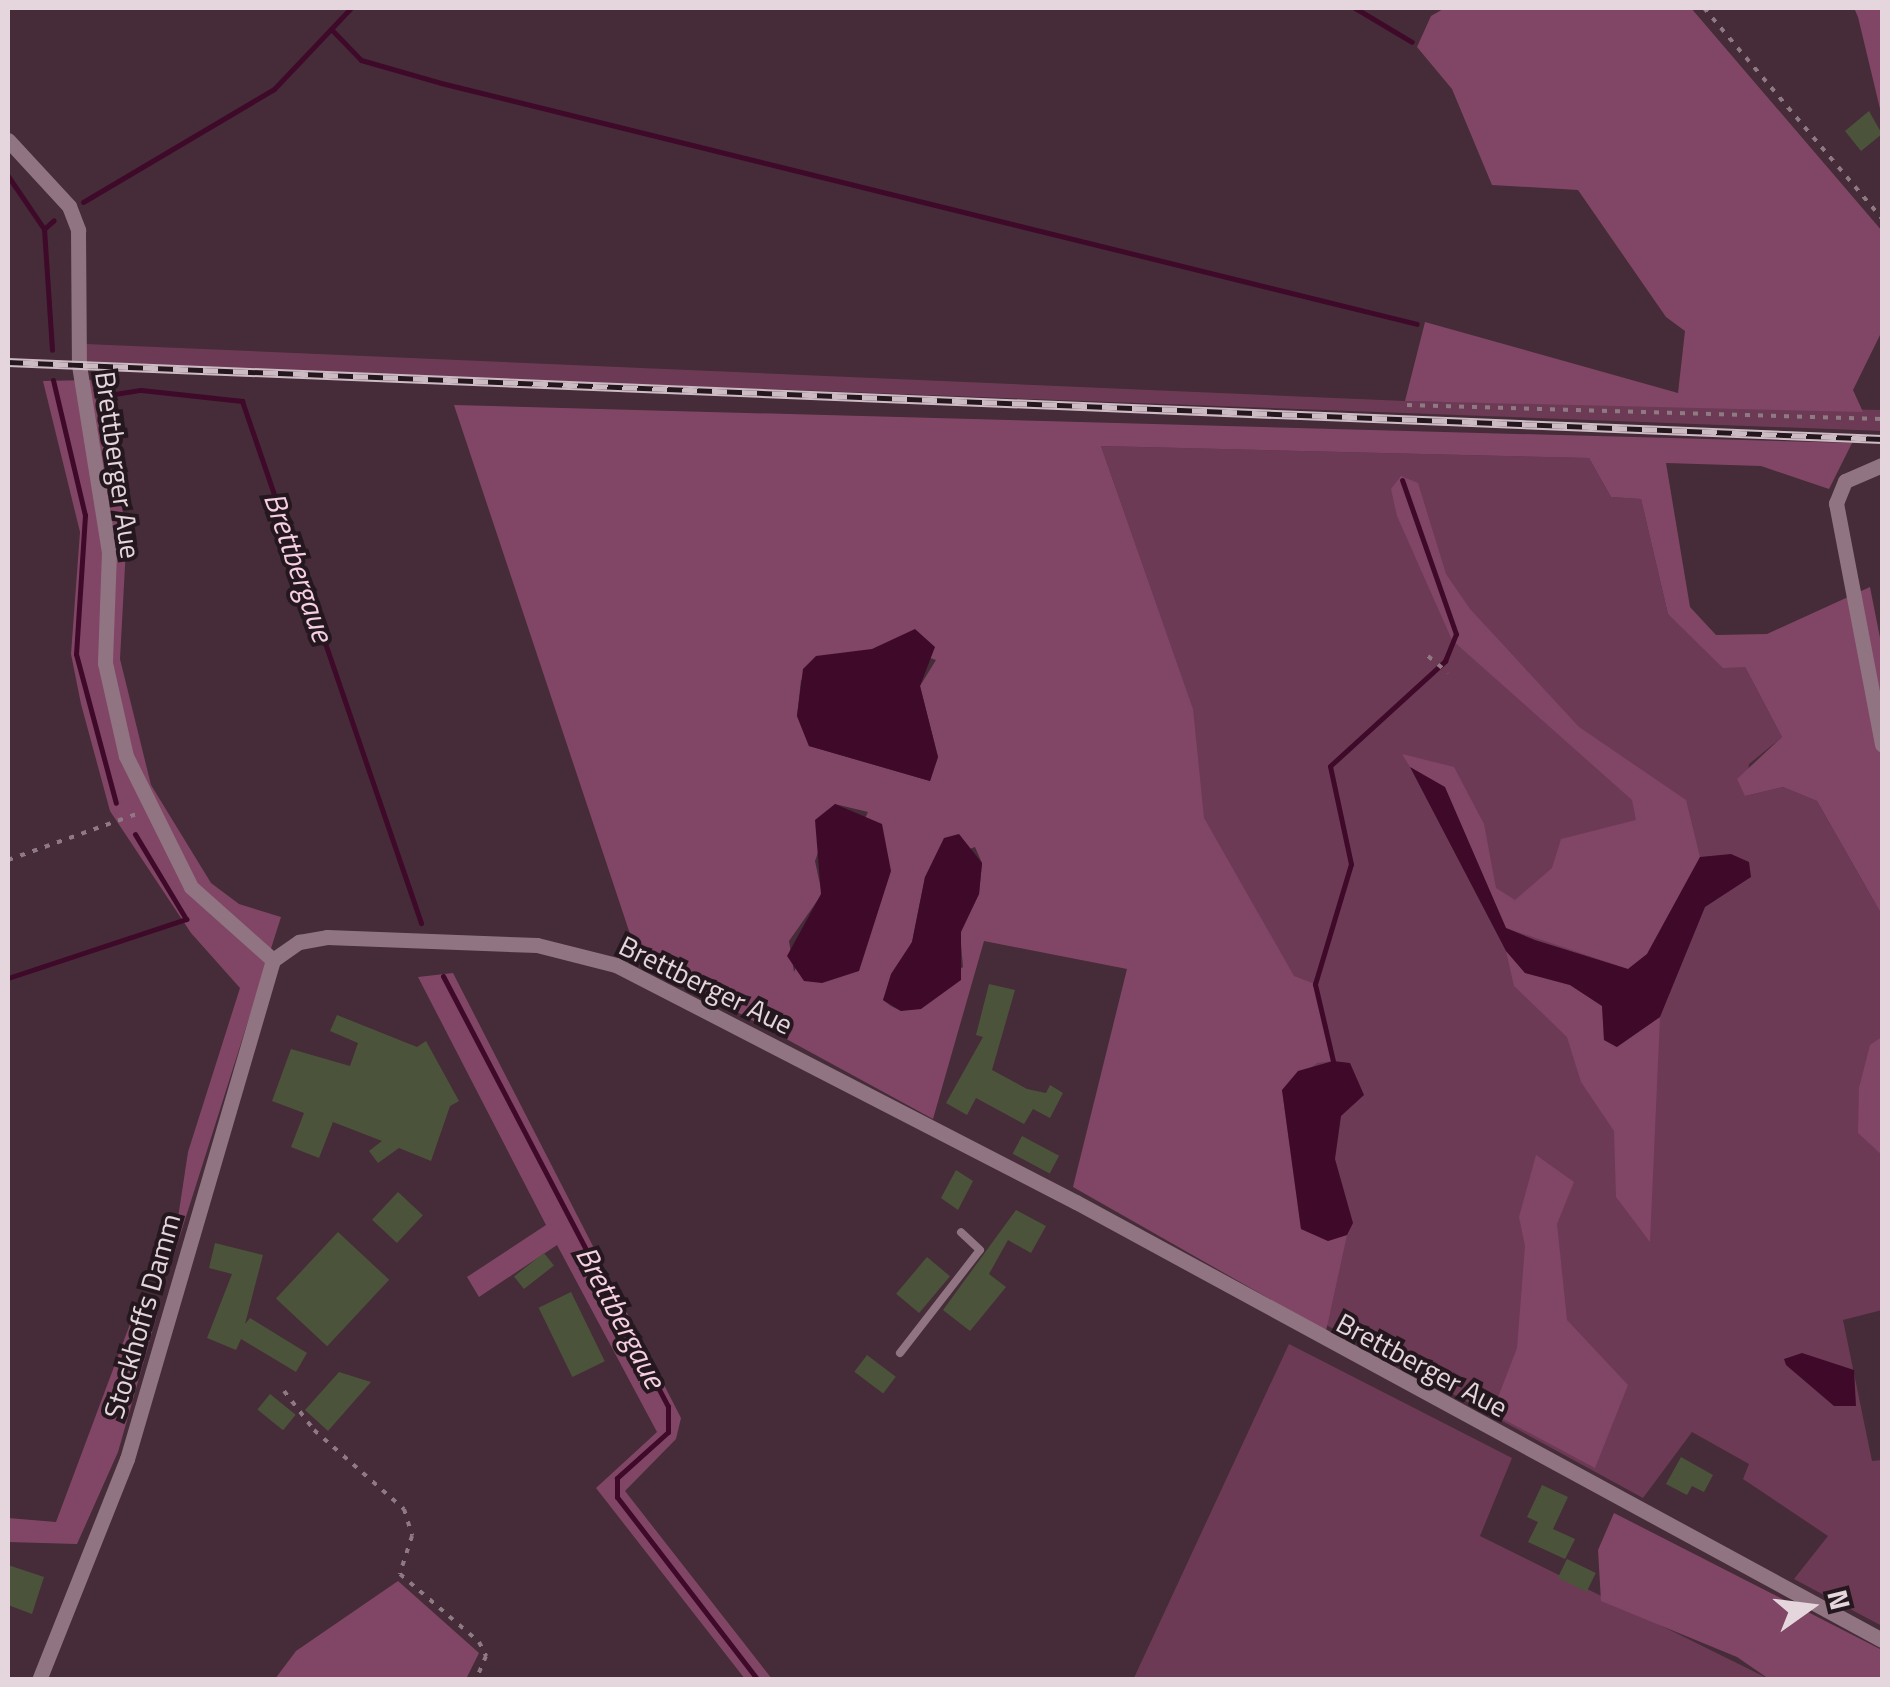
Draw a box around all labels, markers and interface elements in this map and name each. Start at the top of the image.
street label: Brettberger Aue [88,369,148,561]
water label: Brettbergaue [257,488,341,646]
street label: Brettberger Aue [614,929,798,1041]
street label: Stockhoffs Damm [97,1210,187,1422]
water label: Brettbergaue [569,1240,673,1394]
street label: Brettberger Aue [1331,1306,1513,1424]
north arrow [1760,1557,1860,1657]
text: N [1816,1585,1863,1614]

